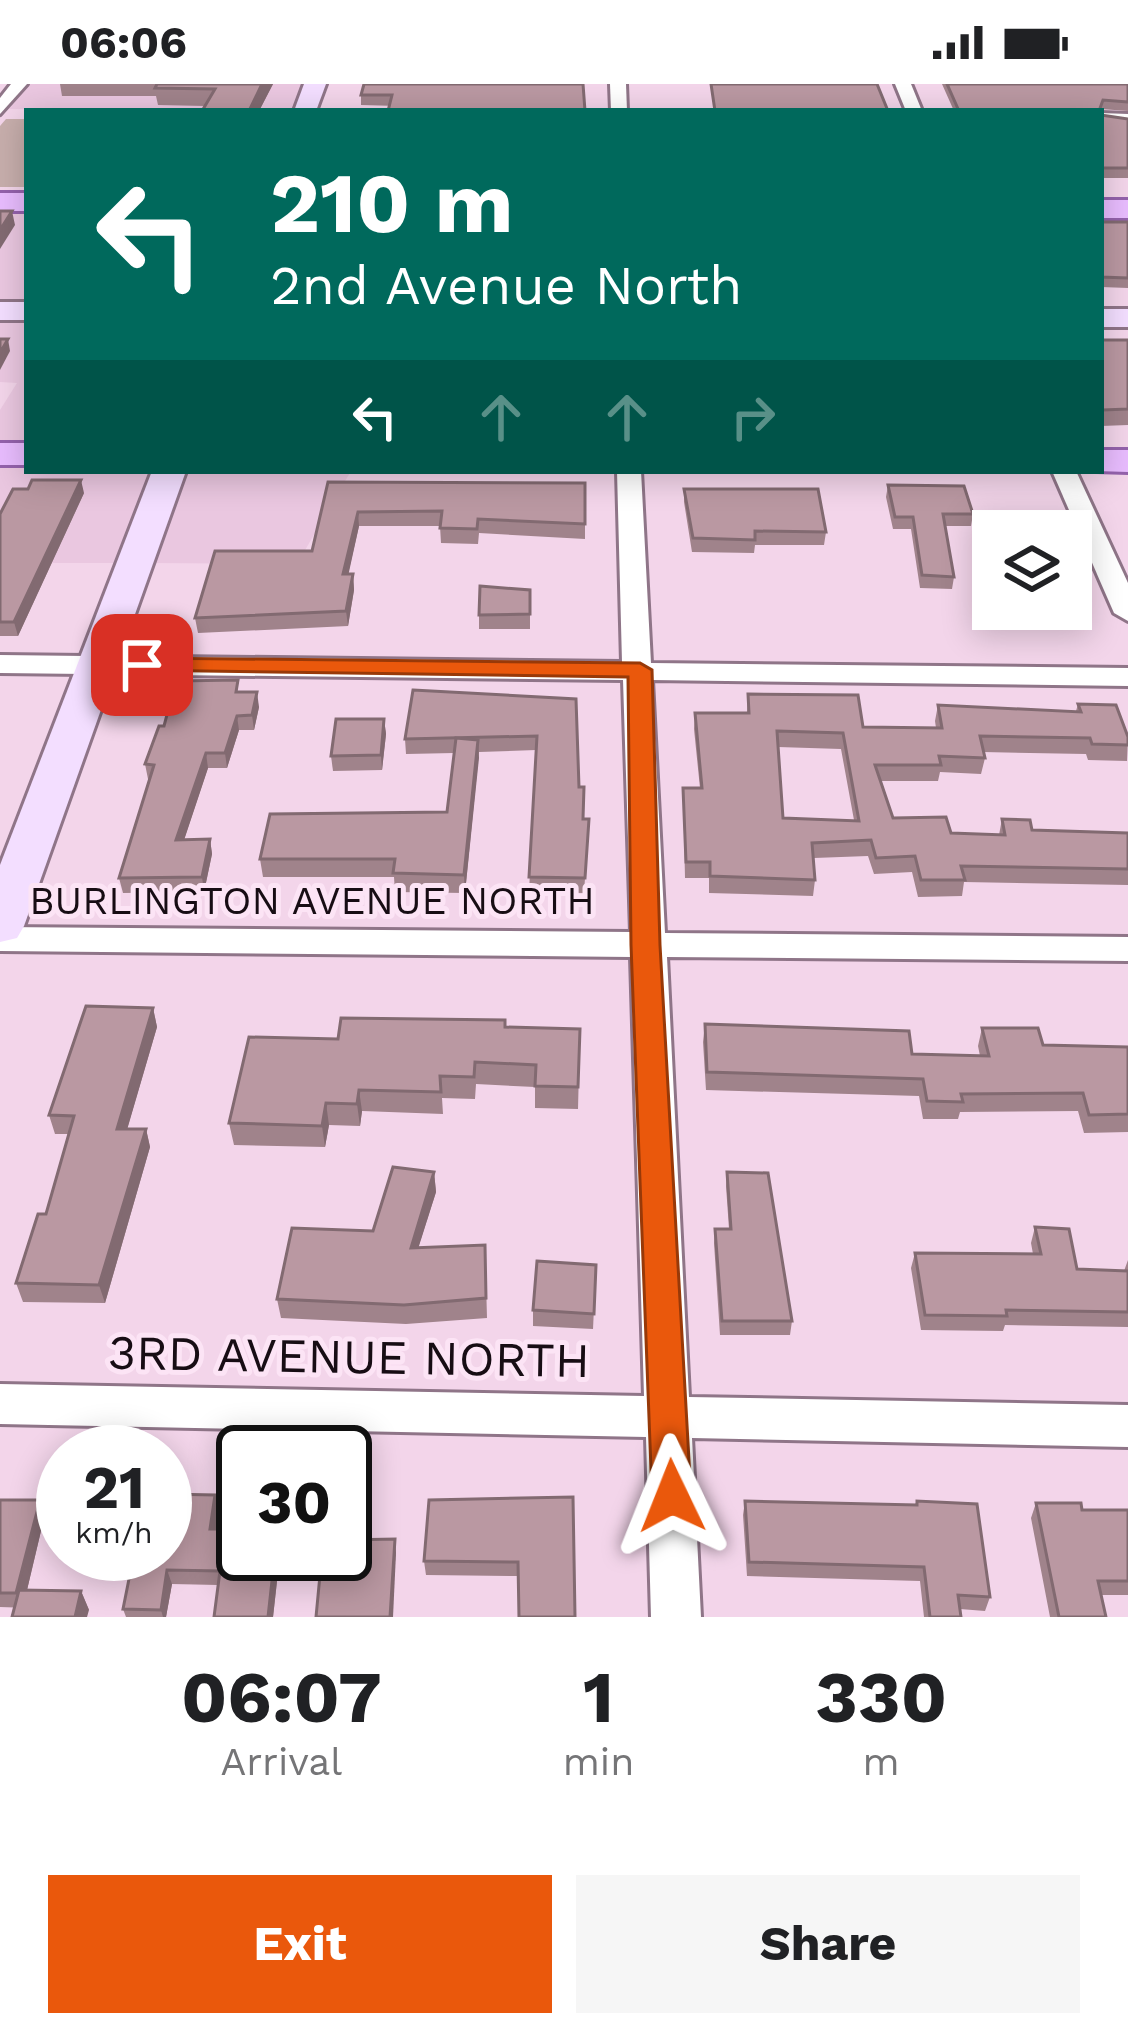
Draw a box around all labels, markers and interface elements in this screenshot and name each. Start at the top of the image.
text: 06:06 [60,16,187,69]
text: 210 m [270,154,513,252]
icon: left [72,156,228,312]
text: 2nd Avenue North [270,254,743,317]
icon: left [342,384,408,450]
icon: ahead [468,384,534,450]
icon: ahead [594,384,660,450]
icon: right [720,384,786,450]
map controls [972,510,1092,630]
button: layers [972,510,1092,630]
pin [91,614,193,716]
icon: arrive [109,632,175,698]
street label: BURLINGTON AVENUE NORTH [29,878,595,923]
street label: 3RD AVENUE NORTH [108,1324,590,1389]
speed limit sign: 30 [216,1425,372,1581]
position arrow [609,1433,735,1559]
text: 21 [83,1452,145,1523]
text: km/h [75,1515,153,1550]
text: 06:07 [181,1655,382,1739]
text: 1 [583,1655,614,1739]
text: 330 [815,1655,947,1739]
text: Arrival [220,1739,342,1784]
text: min [563,1739,634,1784]
text: m [863,1739,900,1784]
button: Exit [48,1875,552,2013]
button: Share [576,1875,1080,2013]

